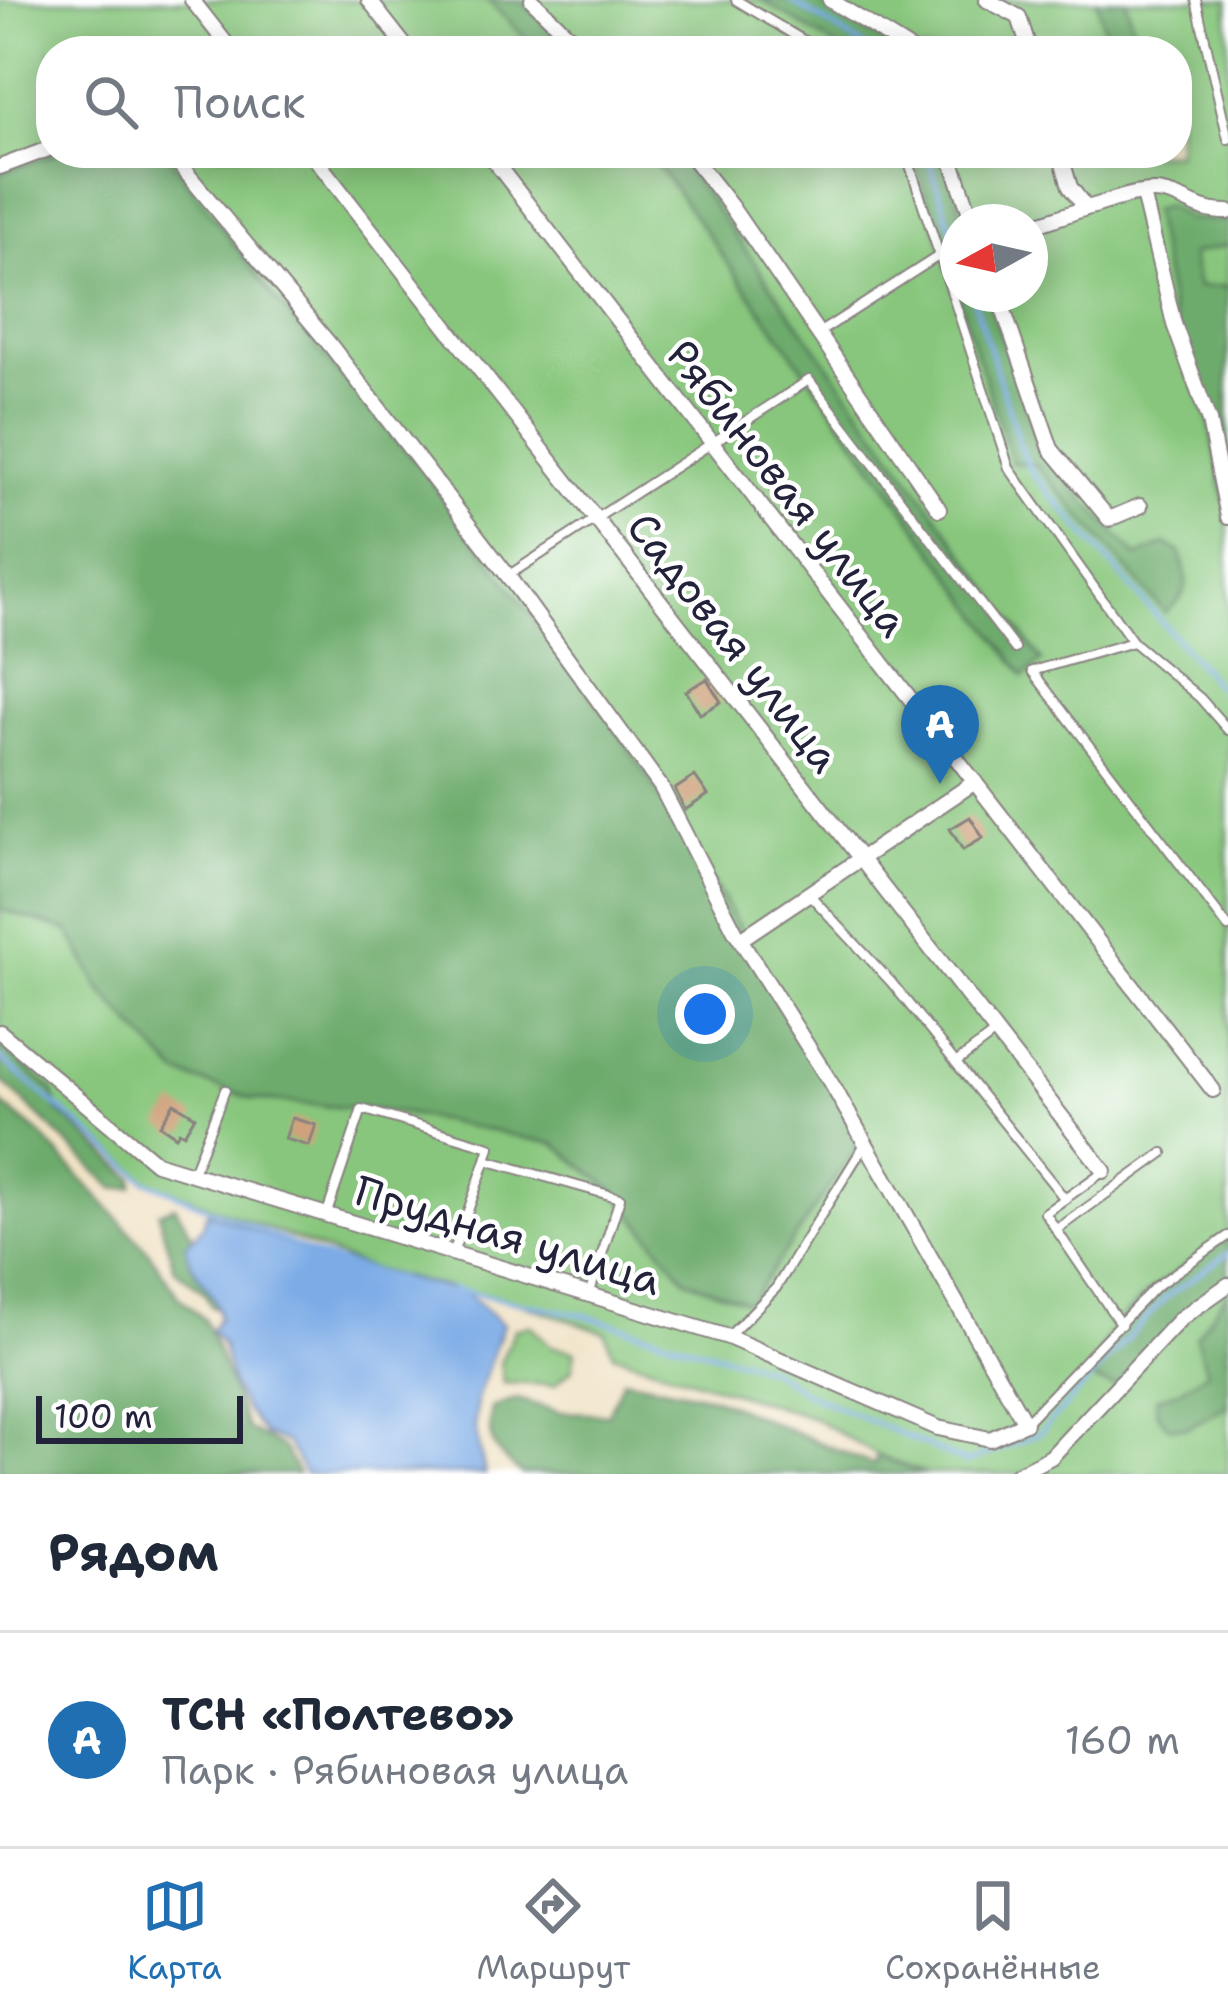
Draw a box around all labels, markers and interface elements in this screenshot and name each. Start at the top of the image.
search box [36,36,1192,168]
icon: search [78,69,144,135]
text: Поиск [174,72,305,132]
north arrow [940,204,1048,312]
street label: Рябиновая улица [654,328,922,648]
street label: Садовая улица [615,500,853,784]
pin: A [901,685,979,784]
your location [675,984,735,1044]
street label: Прудная улица [348,1162,668,1308]
scale bar [36,1390,243,1443]
text: 100 m [54,1394,153,1439]
text: Рядом [48,1518,219,1586]
text: ТСН «Полтево» [162,1684,514,1744]
text: A [72,1714,102,1766]
text: 160 m [1065,1714,1180,1766]
text: Парк · Рябиновая улица [162,1744,628,1796]
tab: Карта [127,1873,222,1990]
tab: Маршрут [476,1873,630,1990]
tab: Сохранённые [885,1873,1101,1990]

